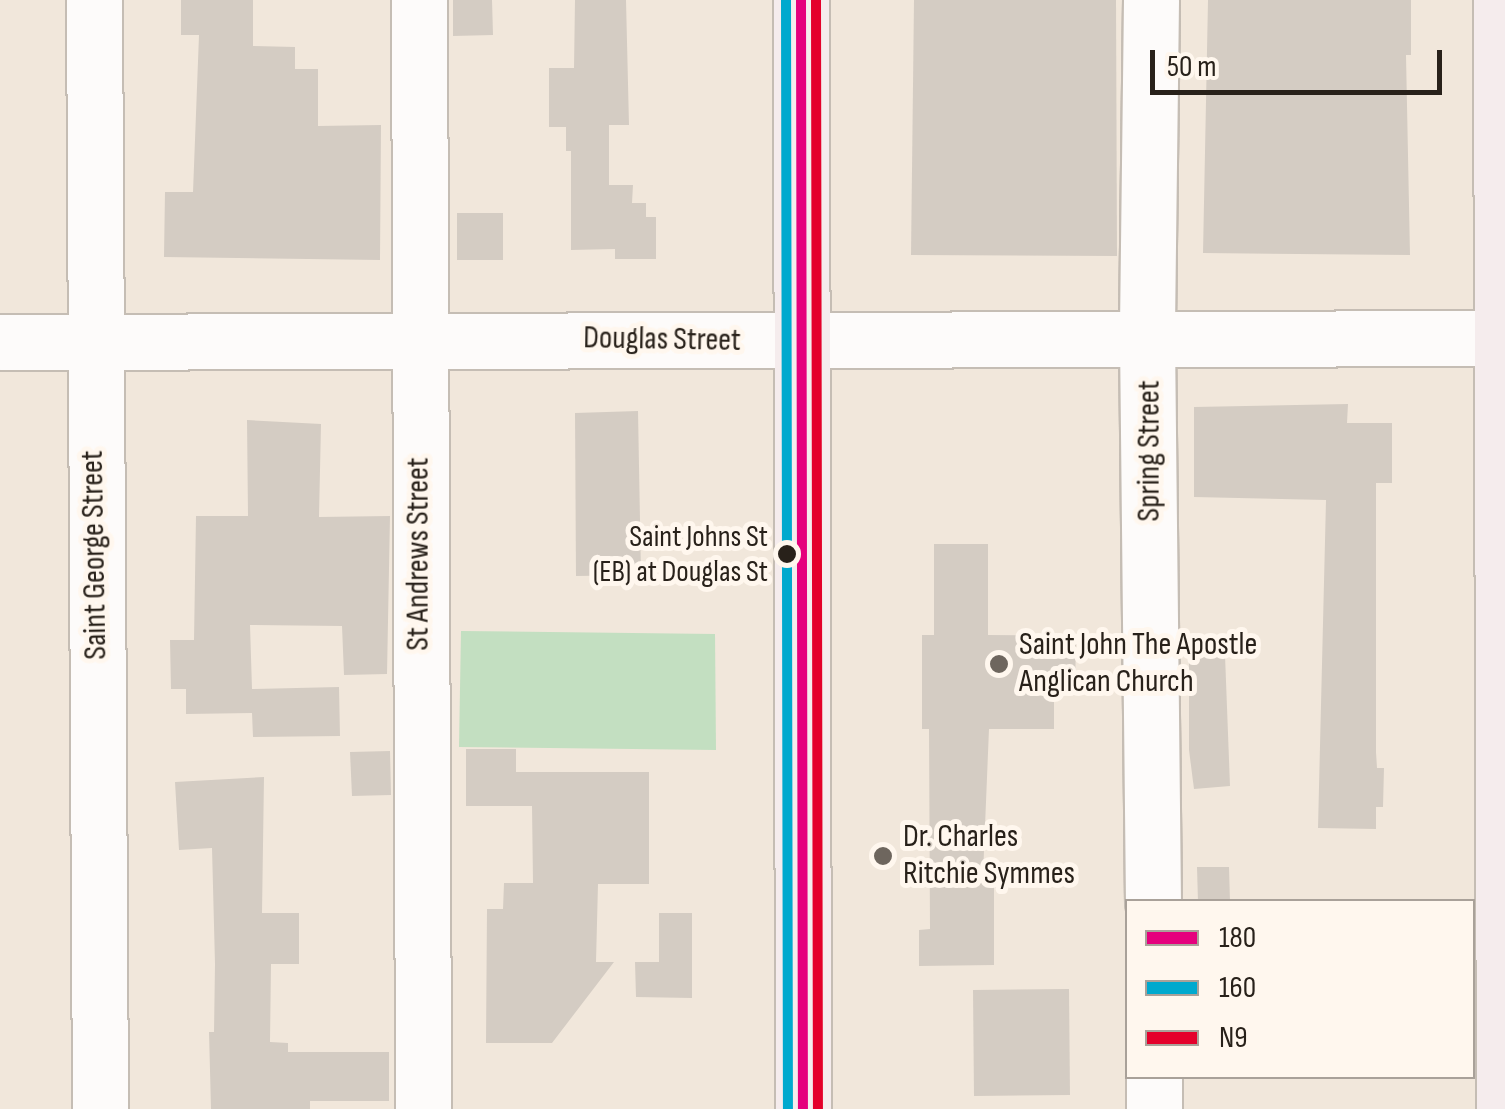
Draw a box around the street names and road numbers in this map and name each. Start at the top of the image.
street label: Douglas Street [583,319,741,361]
street label: Spring Street [1131,380,1169,522]
street label: Saint George Street [74,450,116,660]
street label: St Andrews Street [400,457,438,651]

